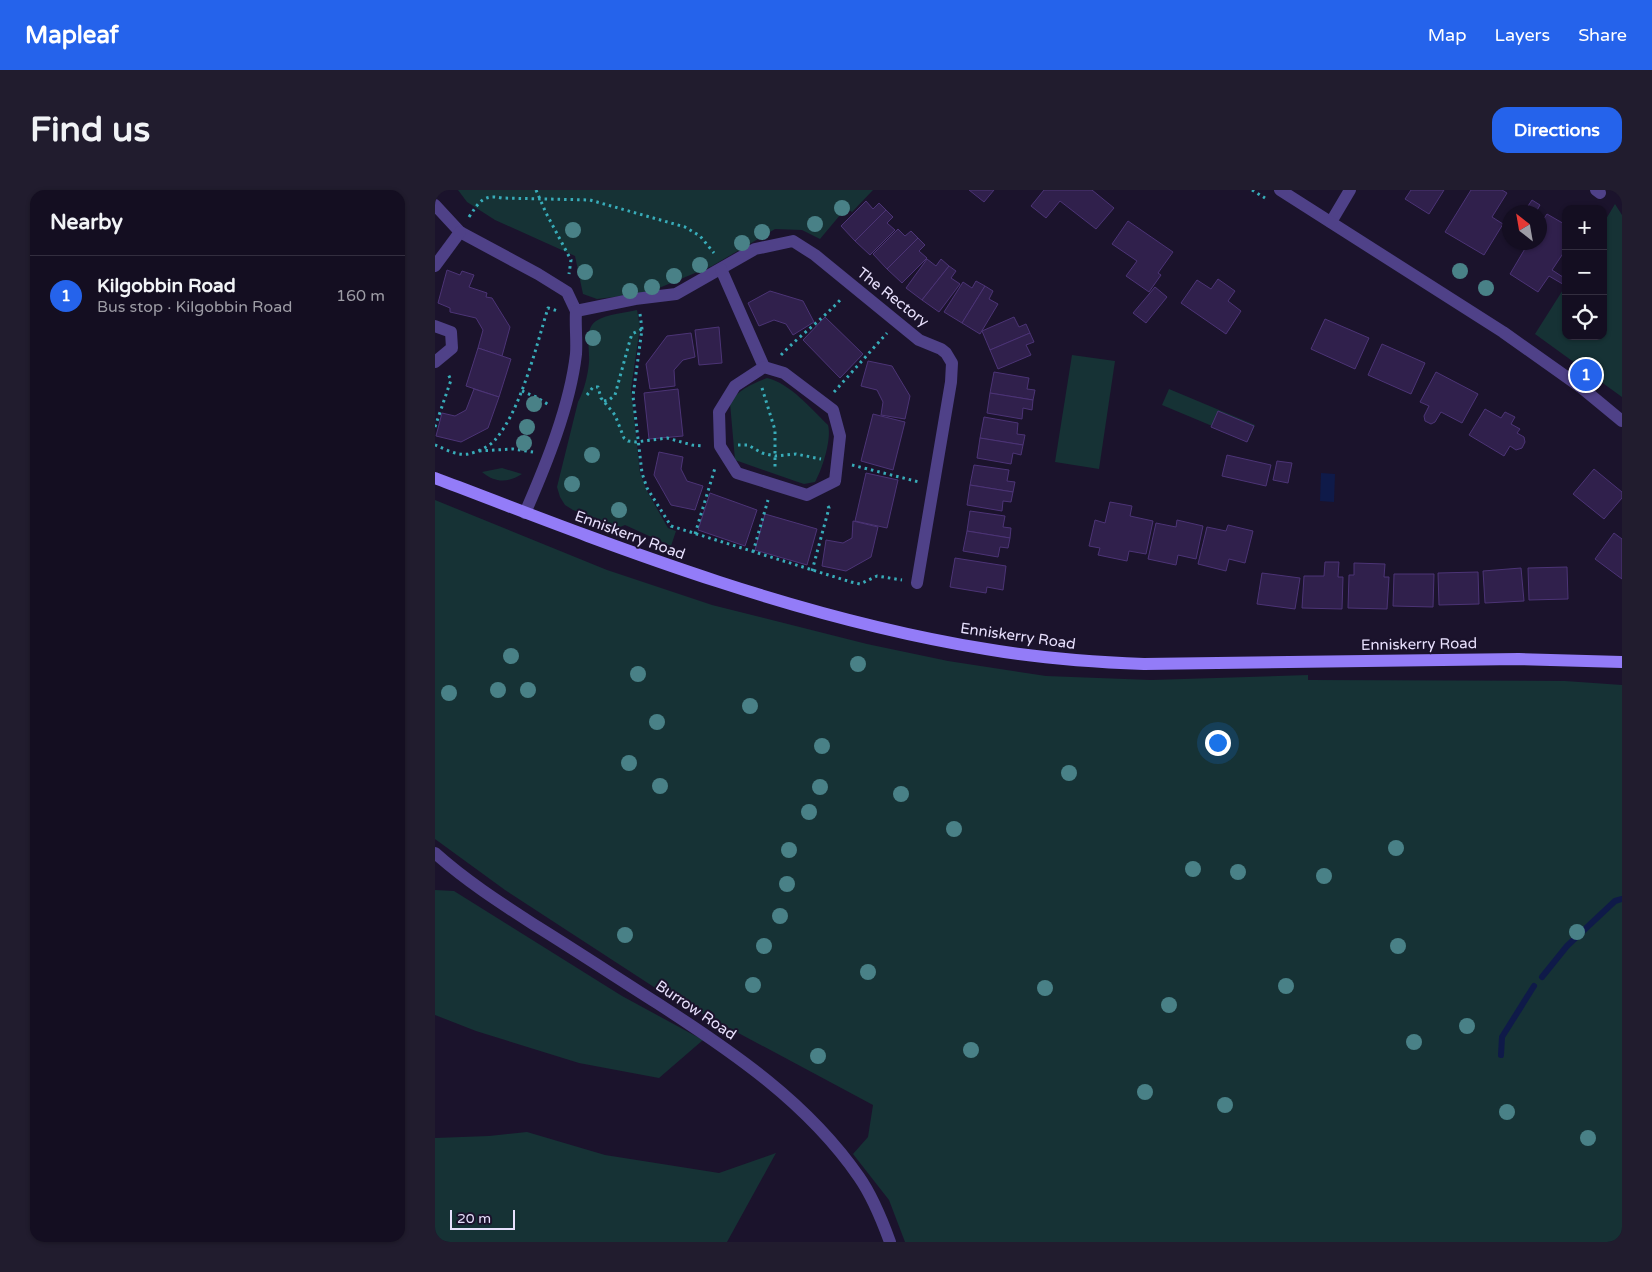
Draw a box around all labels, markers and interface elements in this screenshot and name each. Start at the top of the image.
text: Mapleaf [25,21,119,50]
text: Map [1428,24,1467,46]
text: Layers [1495,24,1550,46]
text: Share [1578,24,1627,46]
button: Directions [1492,107,1622,153]
text: Find us [30,109,150,151]
north arrow [1502,205,1547,250]
map controls [1562,205,1607,340]
button: + [1562,205,1607,250]
text: Nearby [50,210,123,235]
button: − [1562,250,1607,295]
street label: The Rectory [853,263,933,331]
text: Kilgobbin Road [97,275,236,297]
text: 1 [61,286,71,306]
text: 160 m [336,286,385,306]
button: locate [1562,295,1607,340]
text: Bus stop · Kilgobbin Road [97,297,292,317]
pin: 1 [1570,356,1602,394]
street label: Enniskerry Road [572,507,688,563]
street label: Enniskerry Road [959,619,1077,653]
street label: Enniskerry Road [1361,634,1477,654]
your location [1205,730,1231,756]
street label: Burrow Road [652,976,740,1044]
scale bar [450,1207,515,1230]
text: 20 m [457,1210,491,1227]

